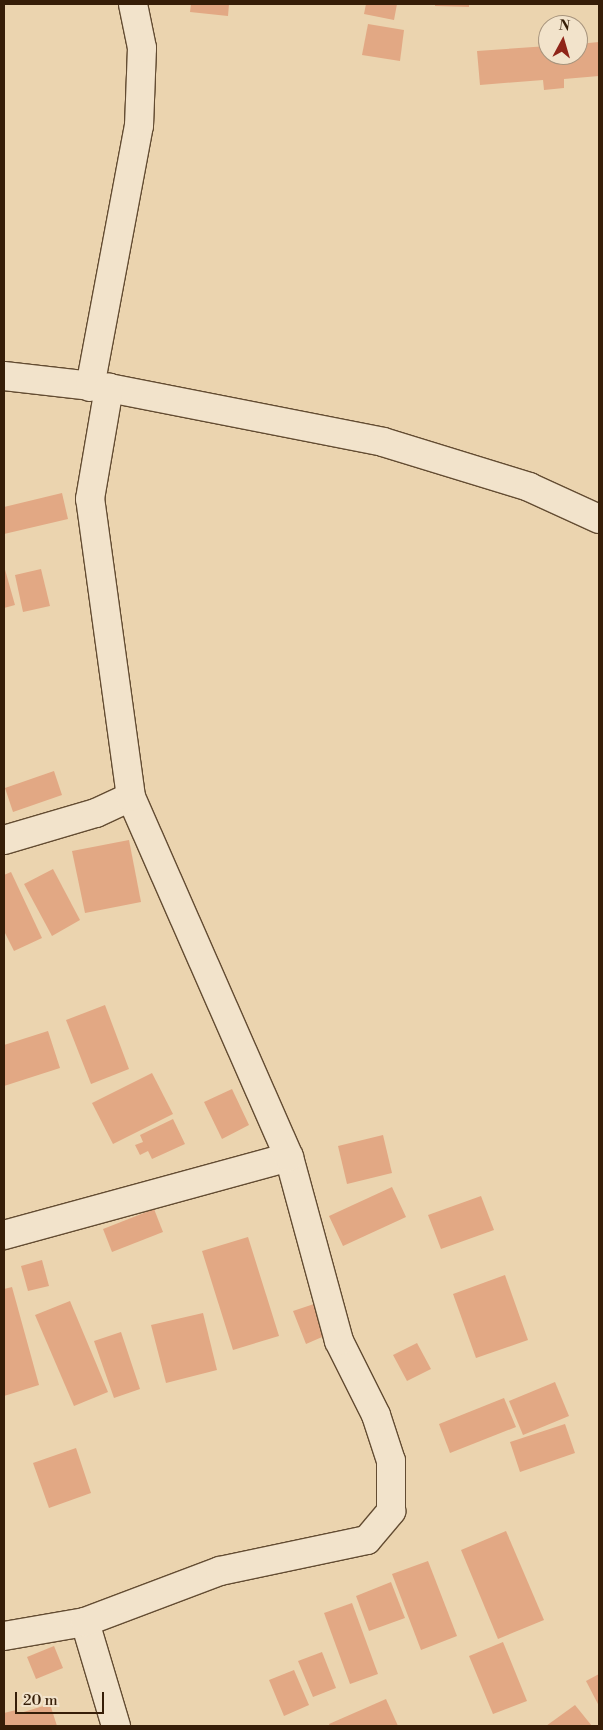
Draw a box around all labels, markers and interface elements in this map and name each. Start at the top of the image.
north arrow [538,15,588,65]
text: N [558,17,571,36]
scale bar [18,1682,106,1714]
text: 20 m [23,1691,58,1710]

